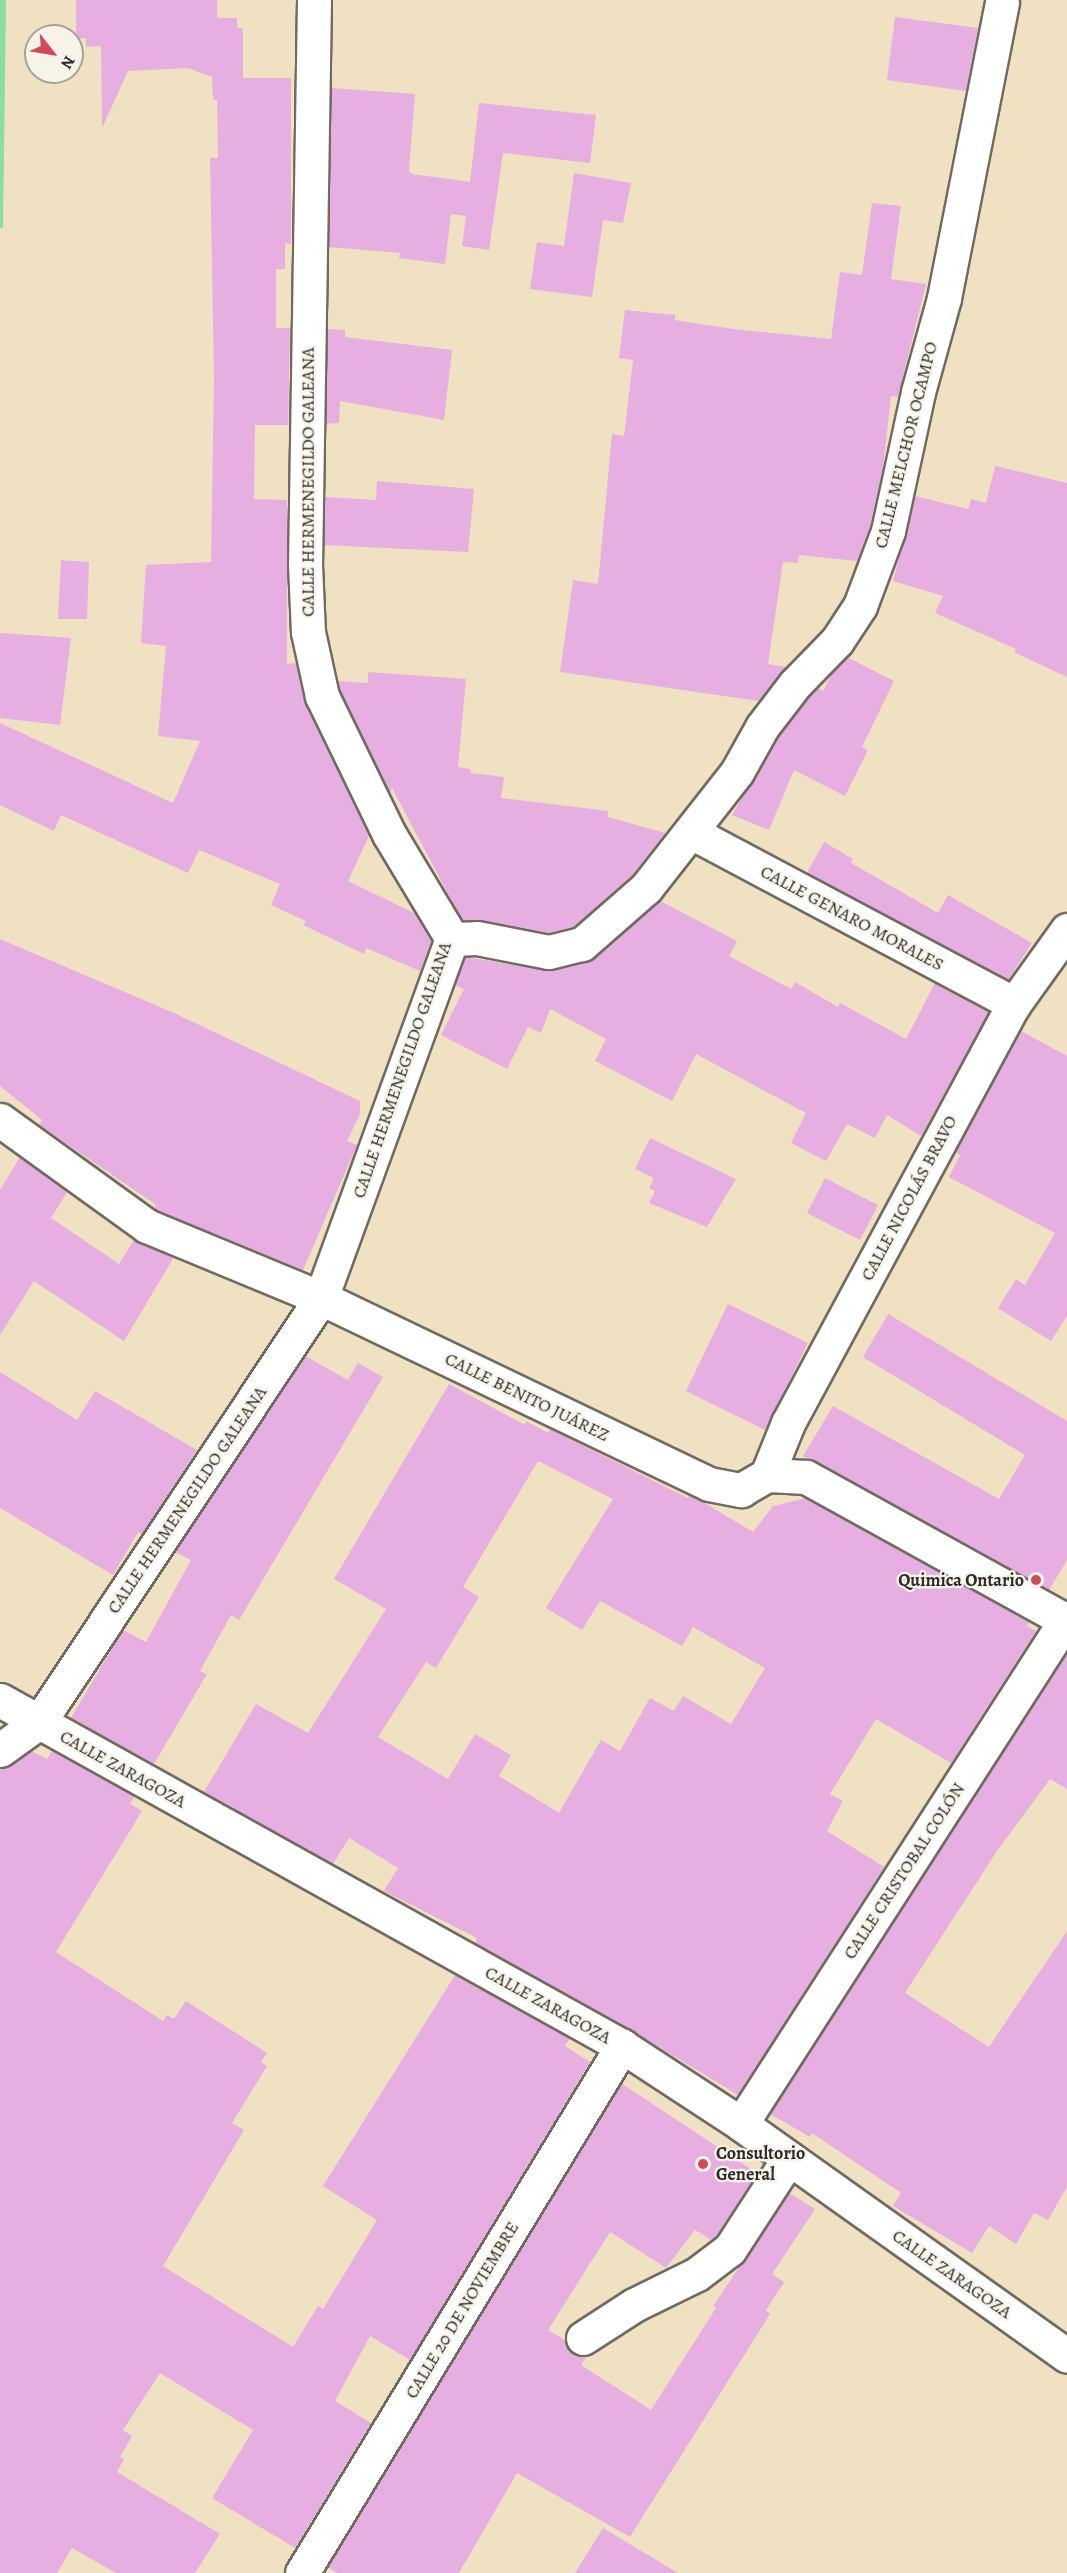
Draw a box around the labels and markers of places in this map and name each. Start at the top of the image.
place label: Quimica Ontario [898,1569,1024,1591]
marker: Quimica Ontario [1029,1573,1043,1587]
place label: Consultorio General [716,2143,805,2186]
marker: Consultorio General [694,2155,712,2173]

